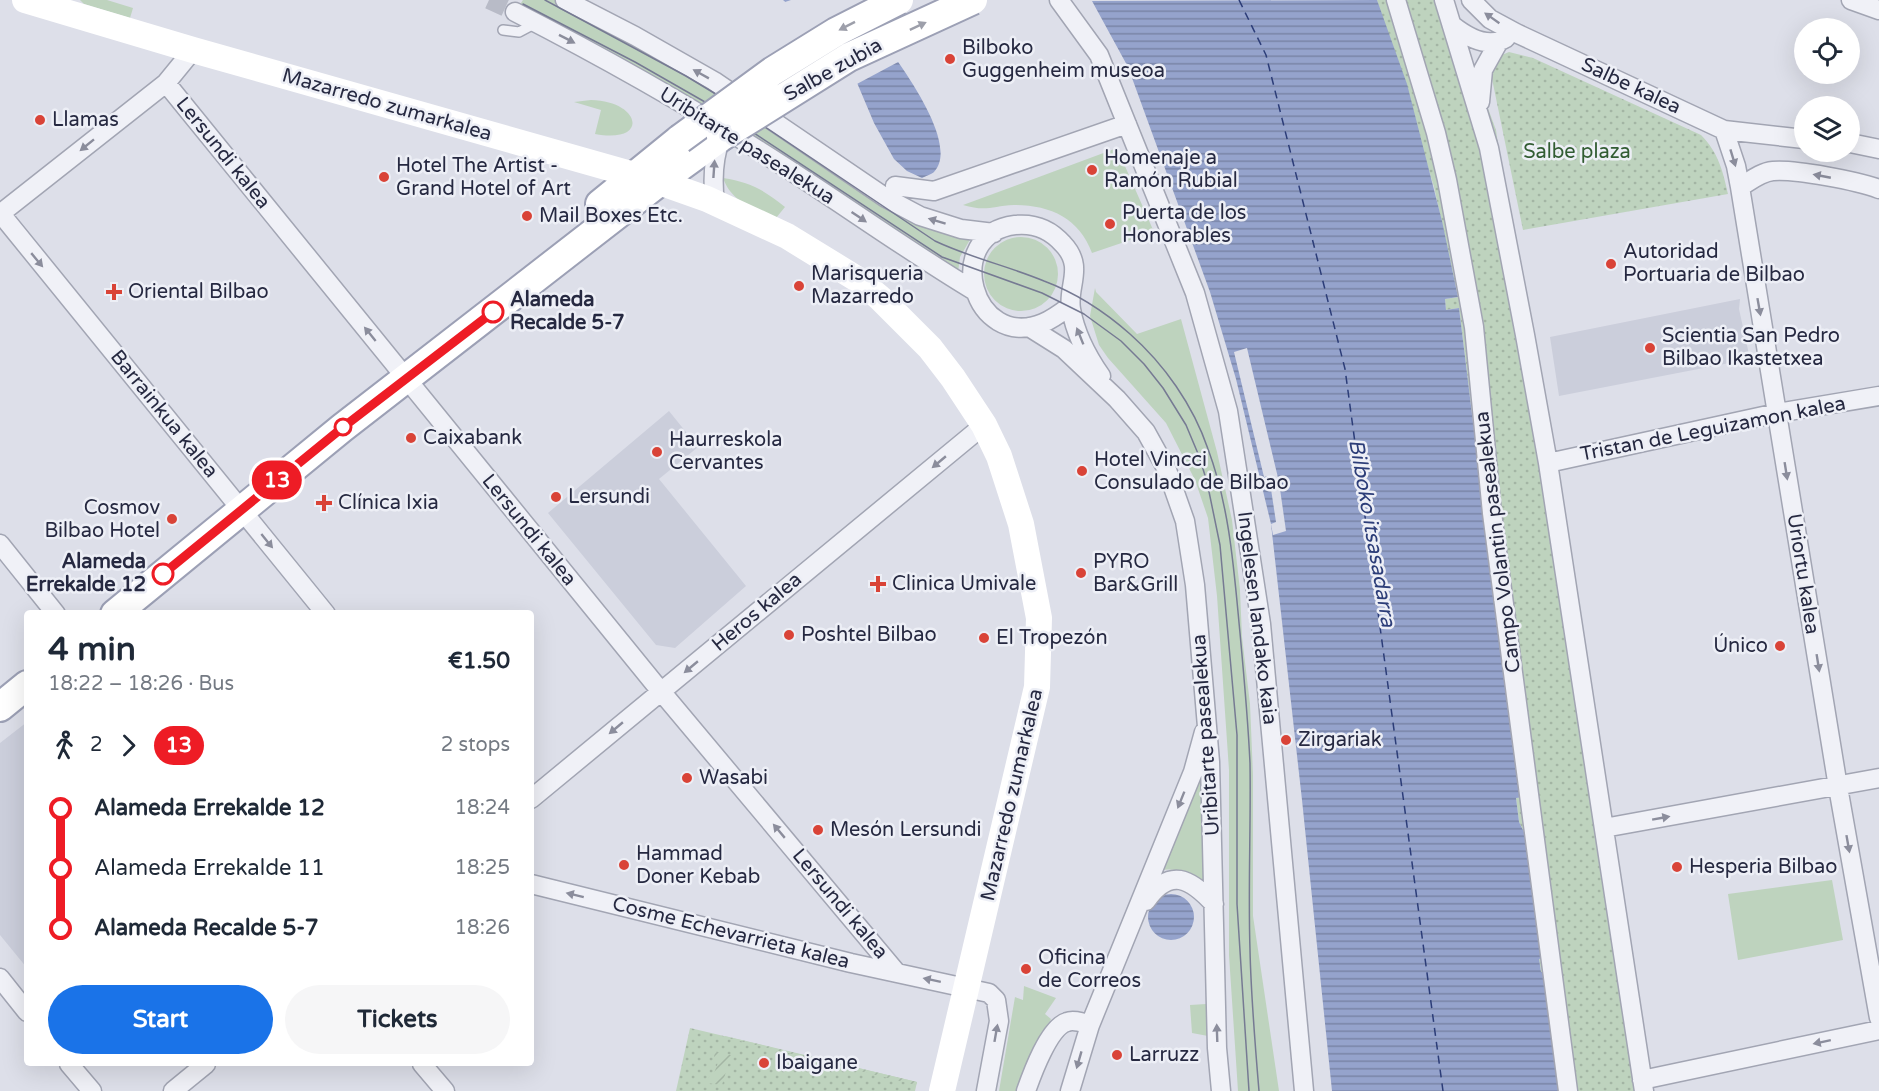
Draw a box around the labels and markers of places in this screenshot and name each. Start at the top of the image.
place label: Bilboko Guggenheim museoa [962,36,1165,83]
marker: Bilboko Guggenheim museoa [943,52,957,66]
place label: Llamas [52,108,119,132]
marker: Llamas [33,113,47,127]
place label: Homenaje a Ramón Rubial [1104,146,1238,193]
place label: Hotel The Artist - Grand Hotel of Art [396,154,571,201]
marker: Homenaje a Ramón Rubial [1085,163,1099,177]
marker: Hotel The Artist - Grand Hotel of Art [377,170,391,184]
place label: Puerta de los Honorables [1122,201,1246,248]
place label: Mail Boxes Etc. [539,204,683,228]
marker: Mail Boxes Etc. [520,209,534,223]
marker: Puerta de los Honorables [1103,217,1117,231]
place label: Autoridad Portuaria de Bilbao [1623,240,1805,287]
marker: Autoridad Portuaria de Bilbao [1604,257,1618,271]
place label: Marisqueria Mazarredo [811,262,924,309]
marker: Marisqueria Mazarredo [792,279,806,293]
place label: Oriental Bilbao [128,280,269,304]
marker: Oriental Bilbao [105,283,123,301]
place label: Alameda Recalde 5-7 [510,288,624,335]
marker: Alameda Recalde 5-7 [482,301,504,323]
place label: Scientia San Pedro Bilbao Ikastetxea [1662,324,1840,371]
marker: Scientia San Pedro Bilbao Ikastetxea [1643,341,1657,355]
unlabelled marker [334,418,352,436]
place label: Caixabank [423,426,522,450]
place label: Haurreskola Cervantes [669,428,782,475]
marker: Caixabank [404,431,418,445]
marker: Haurreskola Cervantes [650,445,664,459]
place label: Hotel Vincci Consulado de Bilbao [1094,448,1289,495]
marker: Hotel Vincci Consulado de Bilbao [1075,464,1089,478]
place label: Lersundi [568,485,650,509]
marker: Lersundi [549,490,563,504]
place label: Clínica Ixia [338,491,439,515]
marker: Clínica Ixia [315,494,333,512]
place label: Cosmov Bilbao Hotel [44,496,160,543]
marker: Cosmov Bilbao Hotel [165,512,179,526]
place label: Alameda Errekalde 12 [26,550,146,597]
place label: PYRO Bar&Grill [1093,550,1178,597]
marker: Alameda Errekalde 12 [152,563,174,585]
marker: PYRO Bar&Grill [1074,566,1088,580]
place label: Clinica Umivale [892,572,1036,596]
marker: Clinica Umivale [869,575,887,593]
place label: Poshtel Bilbao [801,623,937,647]
place label: El Tropezón [996,626,1108,650]
marker: Poshtel Bilbao [782,628,796,642]
marker: El Tropezón [977,631,991,645]
place label: Único [1713,633,1768,658]
marker: Único [1773,639,1787,653]
place label: Zirgariak [1298,728,1382,752]
marker: Zirgariak [1279,733,1293,747]
place label: Wasabi [699,766,768,790]
marker: Wasabi [680,771,694,785]
place label: Mesón Lersundi [830,818,982,842]
marker: Mesón Lersundi [811,823,825,837]
place label: Hammad Doner Kebab [636,842,760,889]
place label: Hesperia Bilbao [1689,855,1837,879]
marker: Hammad Doner Kebab [617,858,631,872]
marker: Hesperia Bilbao [1670,860,1684,874]
place label: Oficina de Correos [1038,946,1141,993]
marker: Oficina de Correos [1019,962,1033,976]
place label: Larruzz [1129,1043,1199,1067]
marker: Larruzz [1110,1048,1124,1062]
place label: Ibaigane [776,1051,858,1075]
marker: Ibaigane [757,1056,771,1070]

